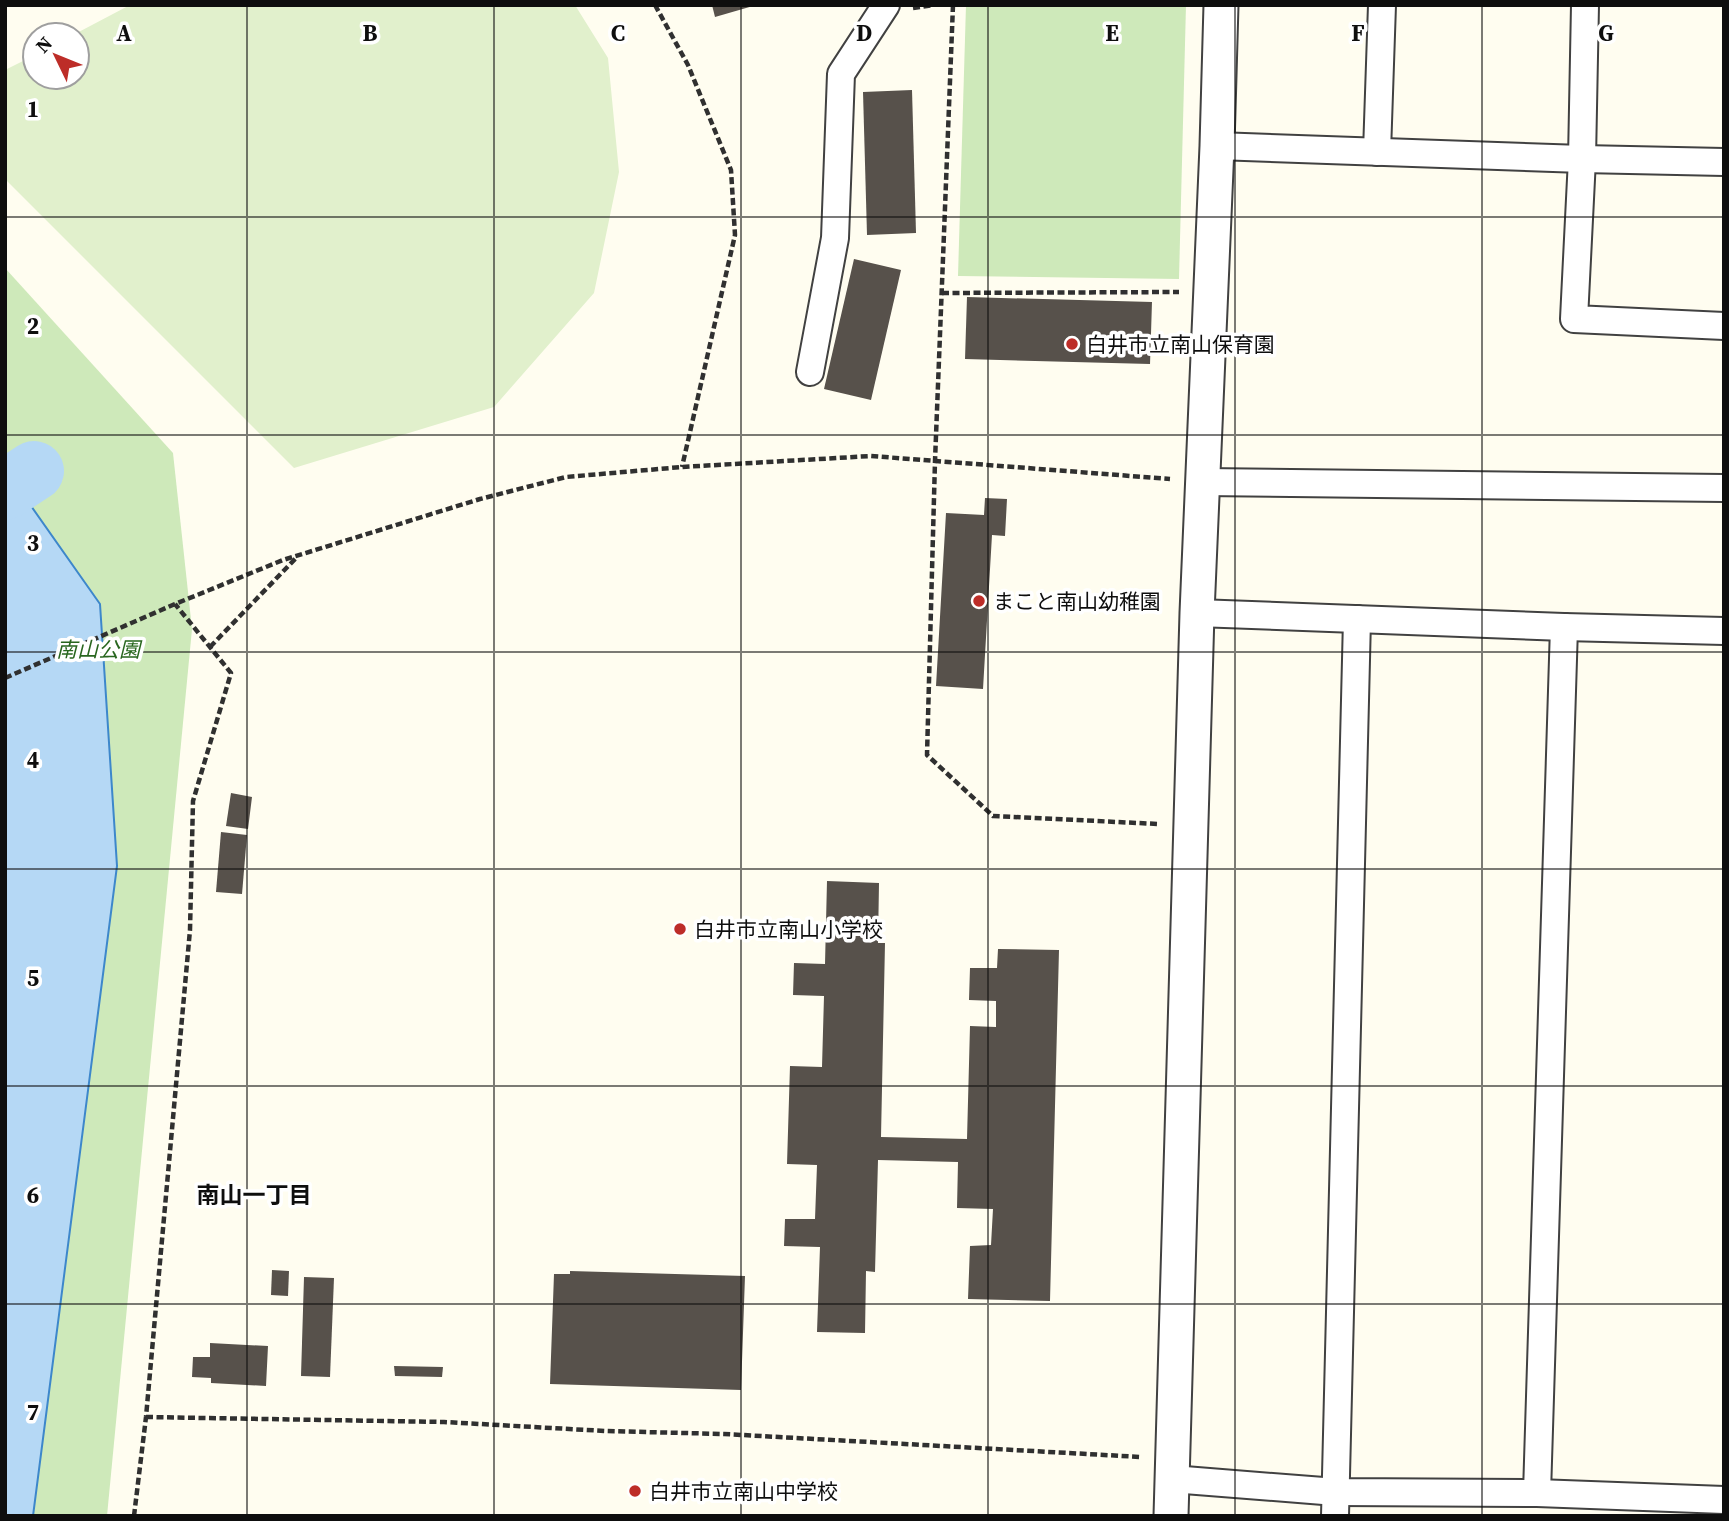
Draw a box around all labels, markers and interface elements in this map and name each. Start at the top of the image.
text: A [116,17,132,49]
text: B [363,17,378,49]
text: C [611,17,625,49]
text: D [856,17,872,49]
text: E [1105,17,1119,49]
text: F [1351,17,1365,49]
text: G [1598,17,1614,49]
north arrow [21,21,91,91]
text: N [29,30,58,58]
text: 1 [27,93,39,125]
text: 2 [27,310,39,342]
place label: 白井市立南山保育園 [1086,330,1275,359]
marker: 白井市立南山保育園 [1064,336,1080,352]
text: 3 [27,527,39,559]
place label: まこと南山幼稚園 [993,587,1161,616]
marker: まこと南山幼稚園 [971,593,987,609]
park label: 南山公園 [56,635,143,664]
text: 4 [27,744,39,776]
place label: 白井市立南山小学校 [694,915,883,944]
marker: 白井市立南山小学校 [672,921,688,937]
text: 5 [27,962,39,994]
text: 6 [27,1179,39,1211]
district label: 南山一丁目 [197,1179,312,1211]
text: 7 [27,1396,39,1428]
place label: 白井市立南山中学校 [649,1477,838,1506]
marker: 白井市立南山中学校 [627,1483,643,1499]

